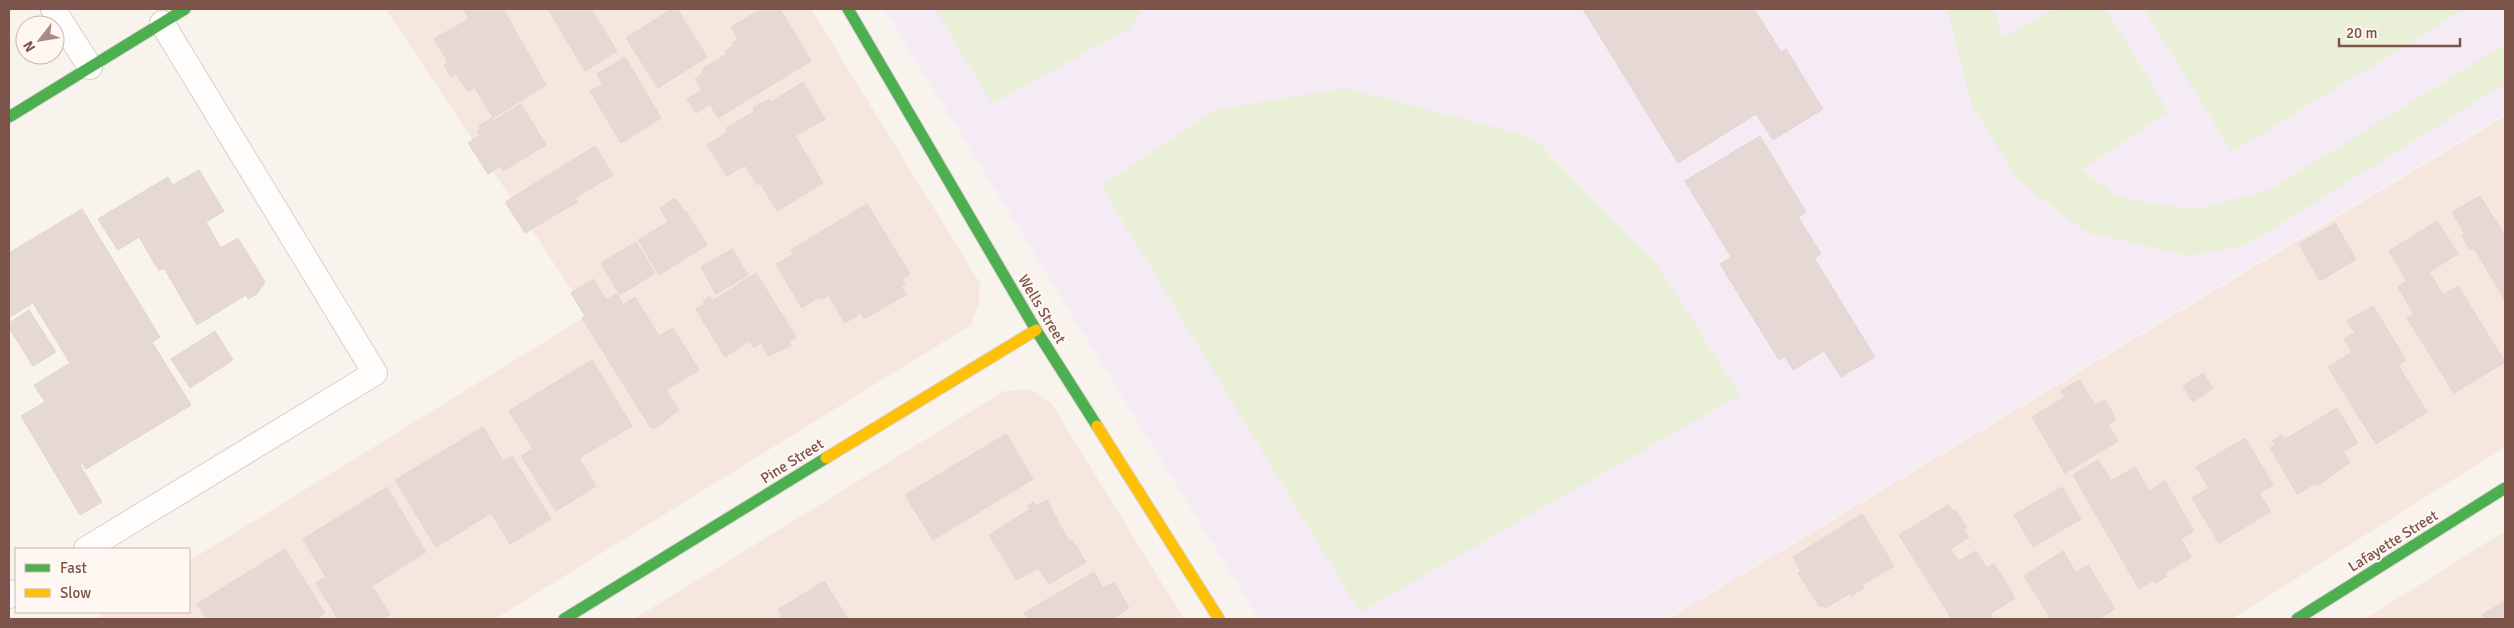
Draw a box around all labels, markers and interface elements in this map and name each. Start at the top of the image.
north arrow [15,15,65,65]
scale bar [2339,15,2460,47]
text: 20 m [2346,24,2377,42]
text: N [19,38,39,55]
street label: Wells Street [1014,271,1070,347]
street label: Pine Street [757,435,827,487]
street label: Lafayette Street [2345,506,2441,576]
legend [15,548,190,613]
text: Fast [60,559,87,577]
text: Slow [60,584,91,602]

